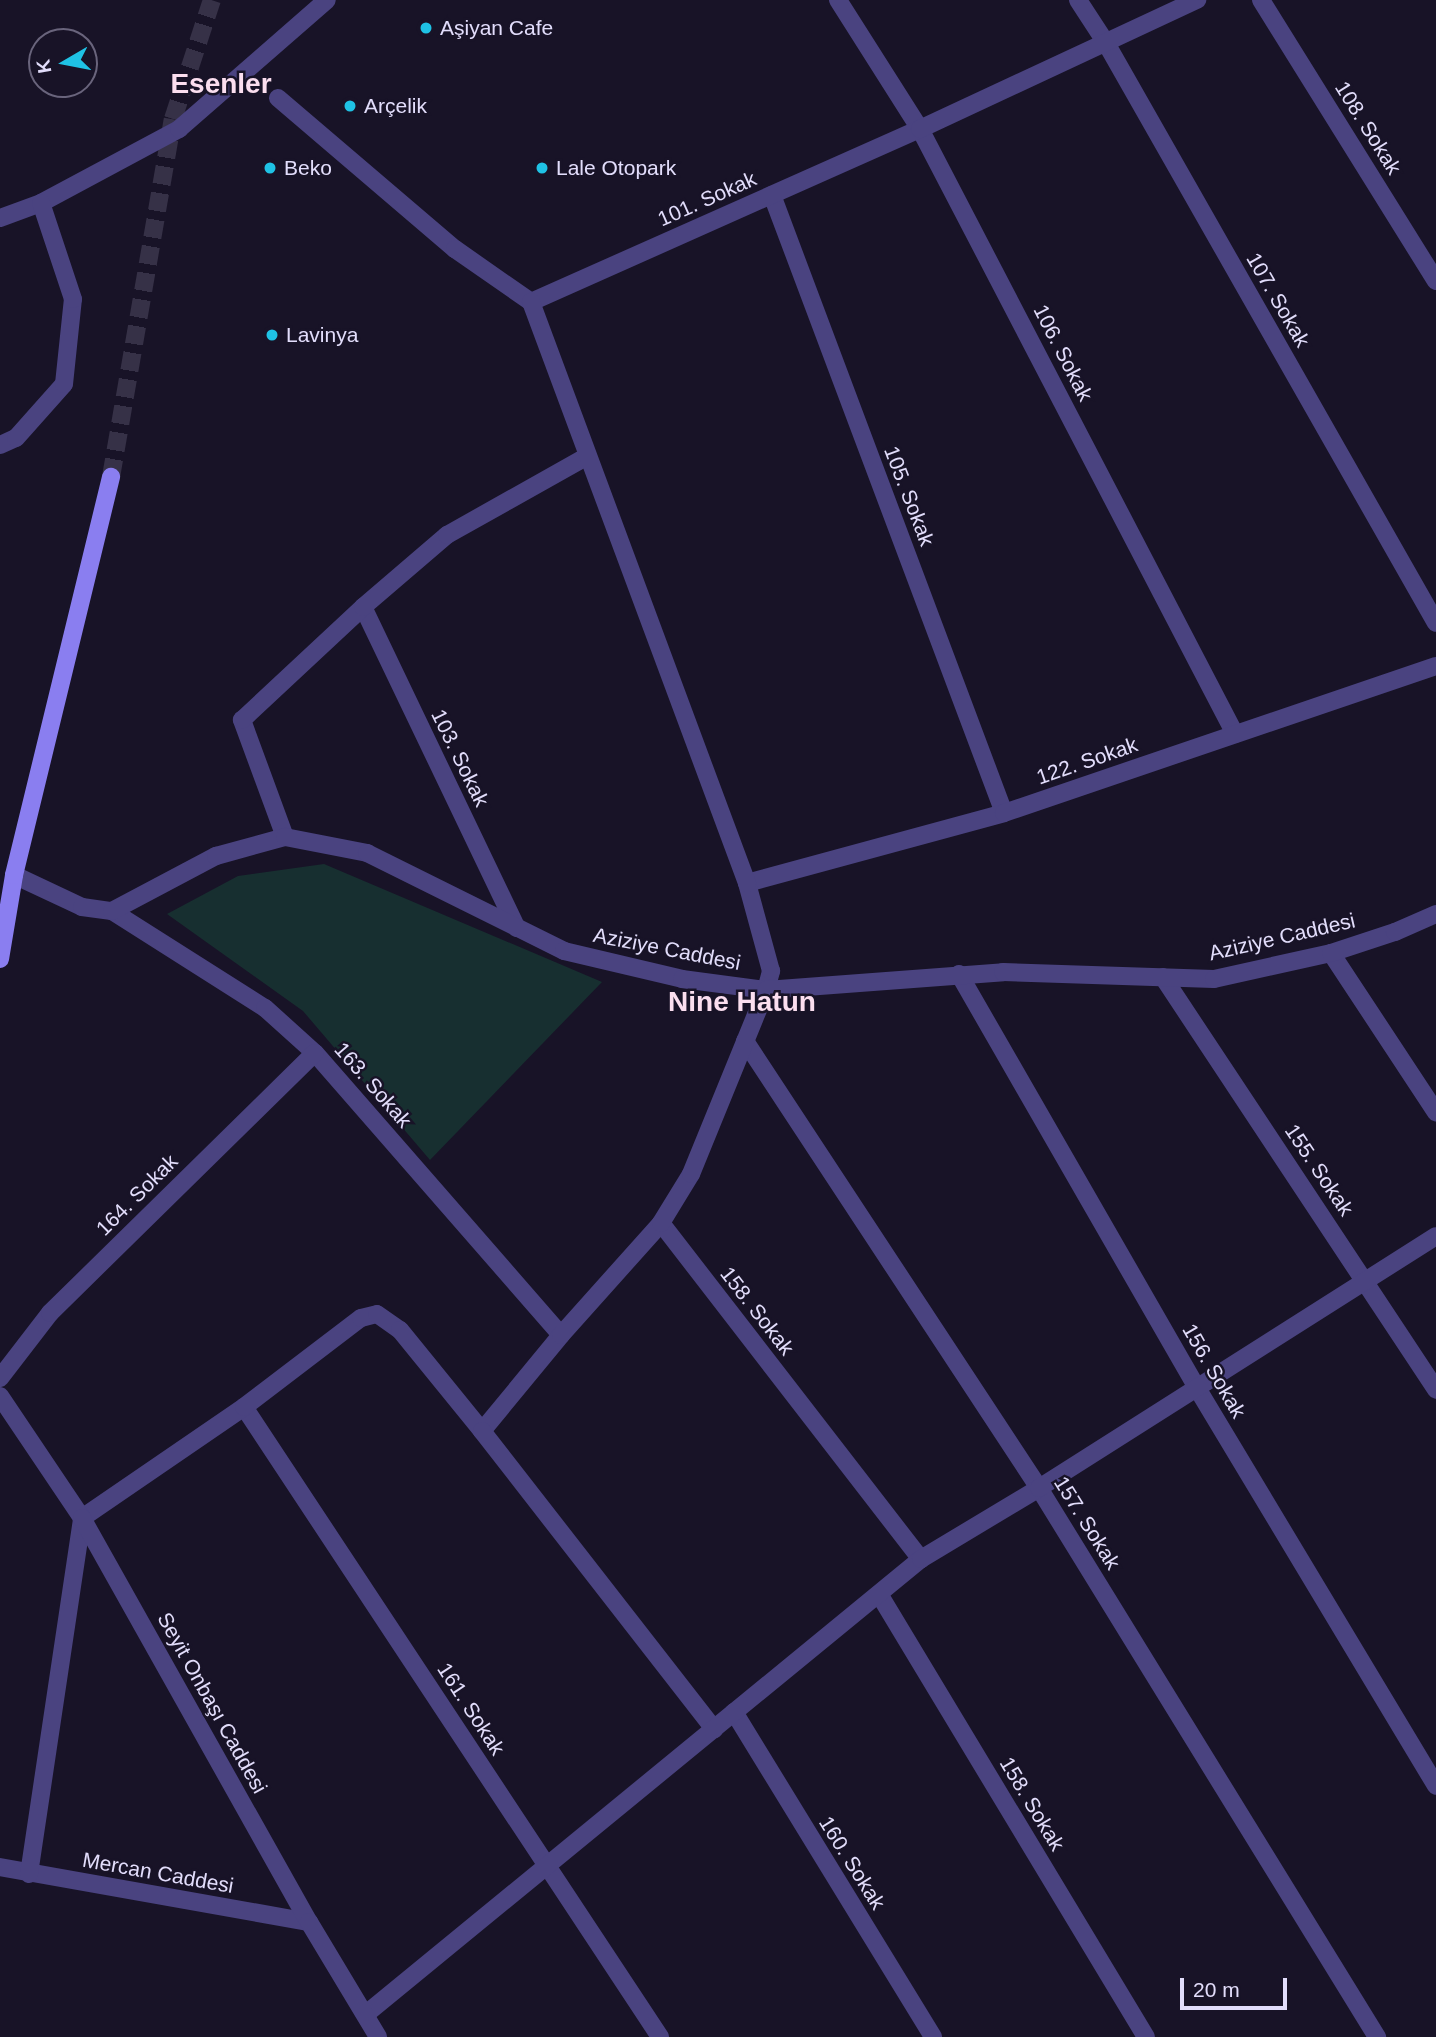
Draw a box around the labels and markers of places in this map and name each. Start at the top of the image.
place label: Aşiyan Cafe [440,15,553,41]
marker: Aşiyan Cafe [418,20,434,36]
place label: Arçelik [364,93,427,119]
marker: Arçelik [342,98,358,114]
place label: Beko [284,155,332,181]
place label: Lale Otopark [556,155,676,181]
marker: Beko [262,160,278,176]
marker: Lale Otopark [534,160,550,176]
place label: Lavinya [286,322,358,348]
marker: Lavinya [264,327,280,343]

